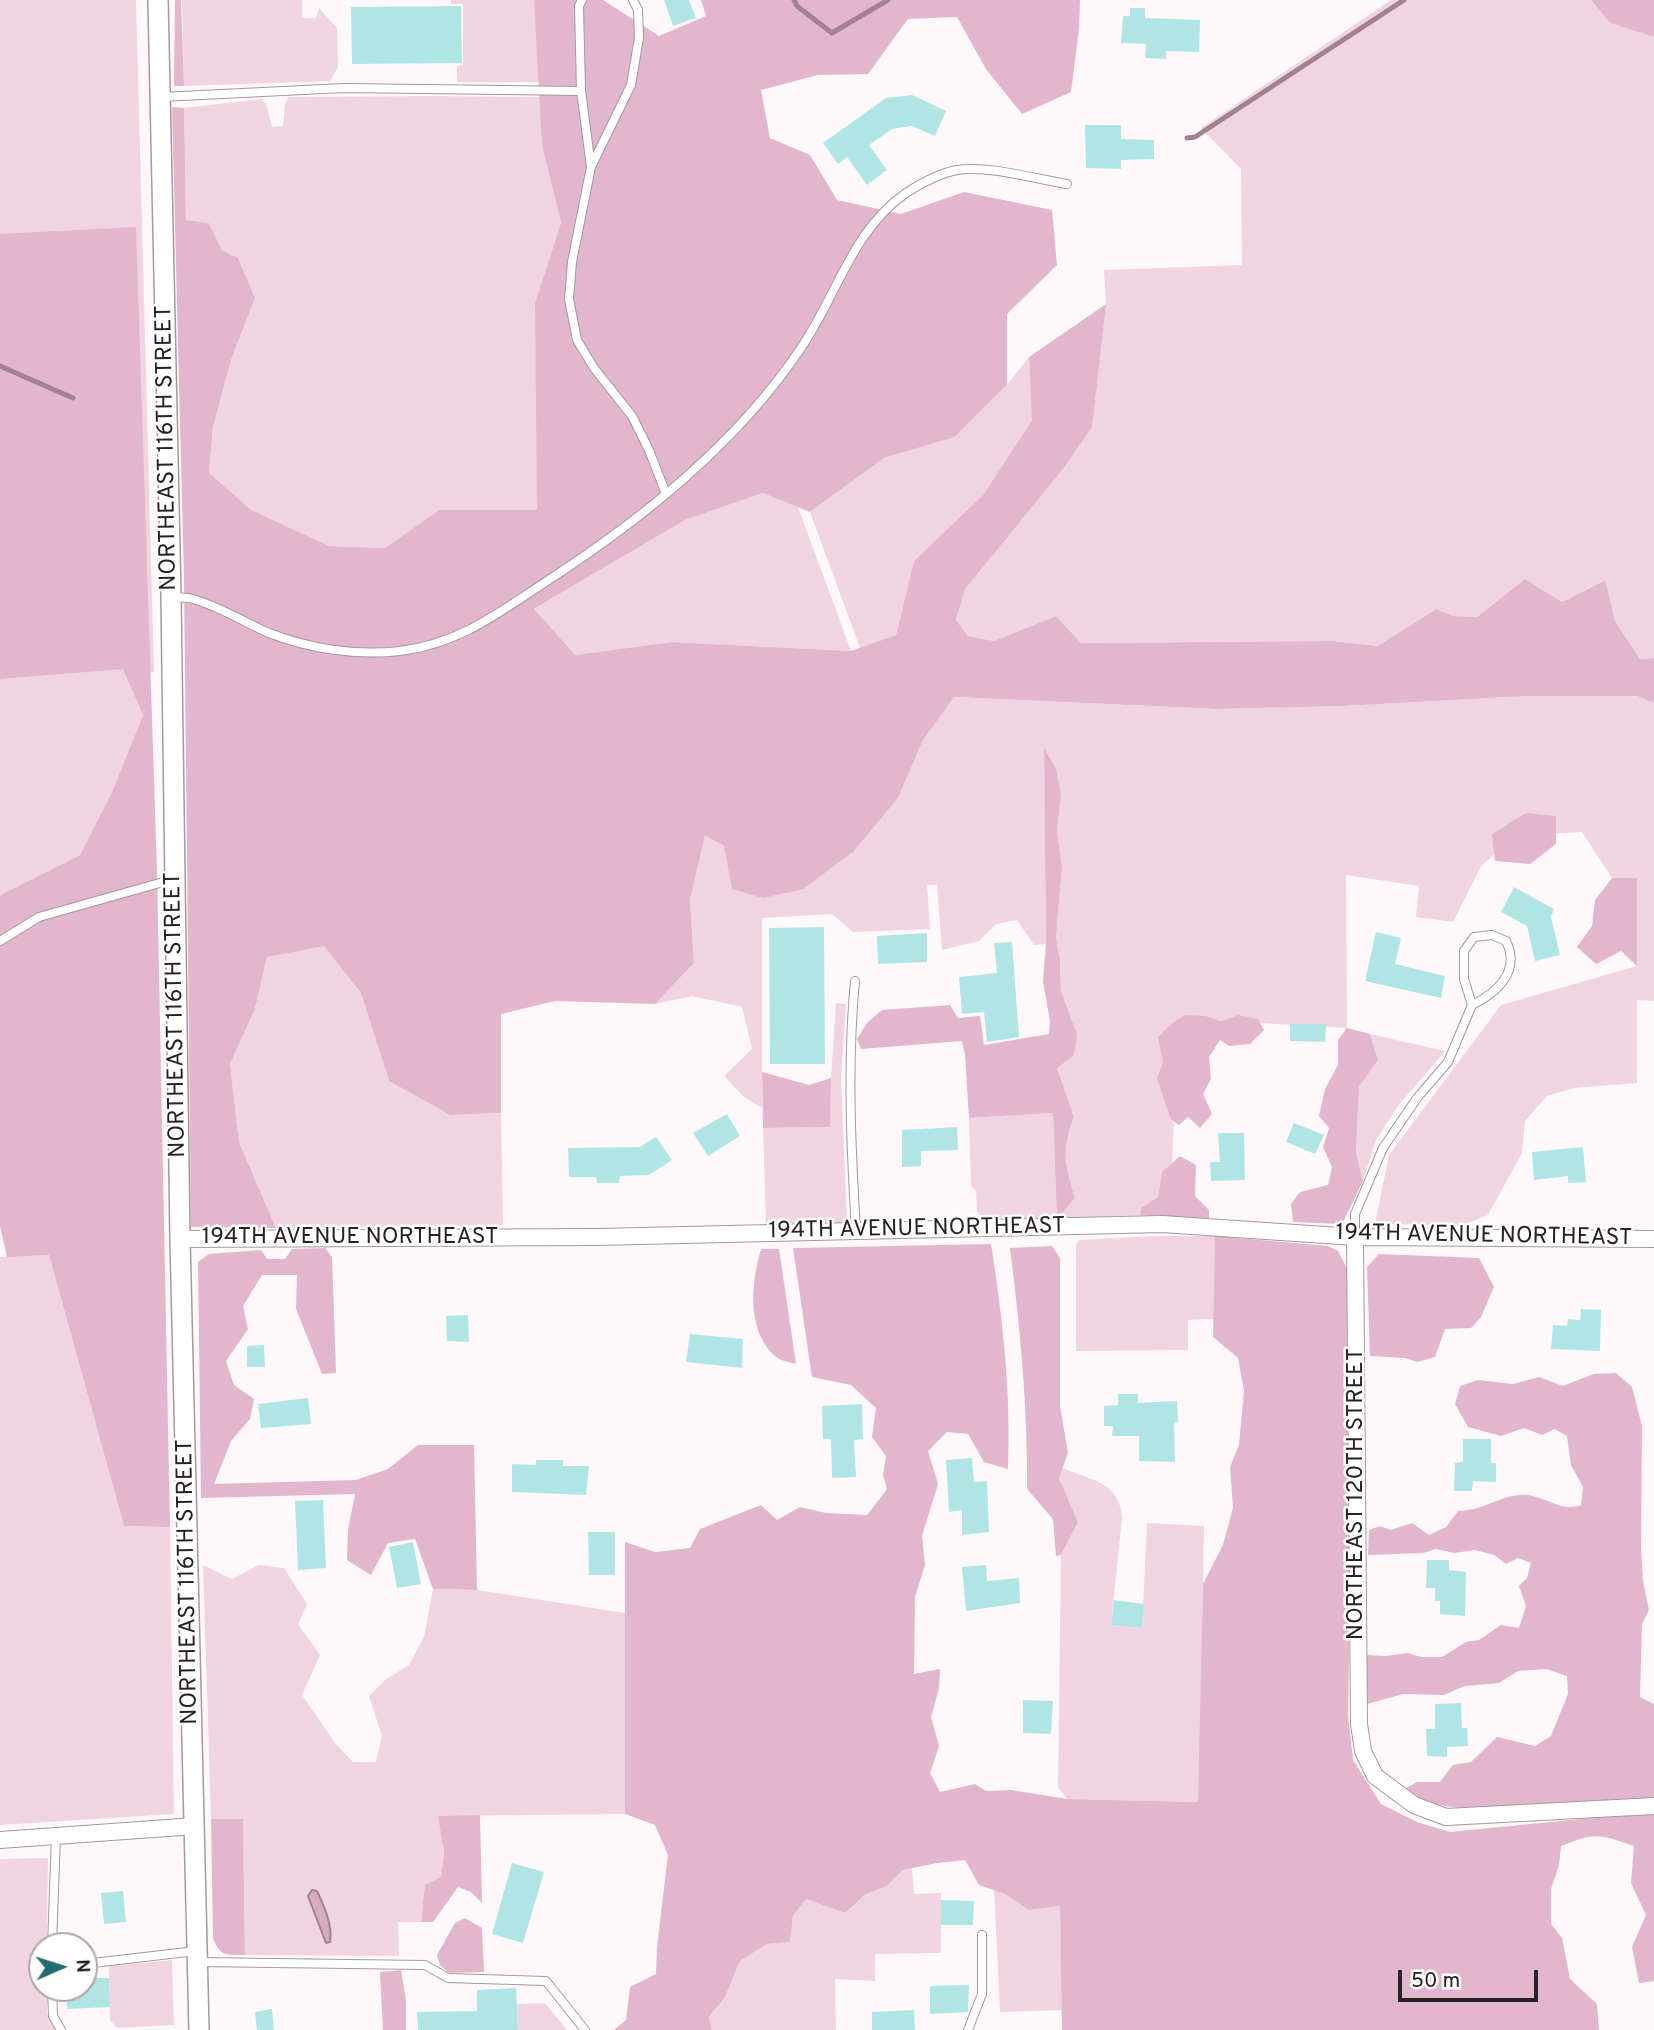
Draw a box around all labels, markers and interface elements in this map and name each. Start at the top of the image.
street label: NORTHEAST 116TH STREET [152,305,184,591]
street label: NORTHEAST 116TH STREET [161,872,193,1158]
street label: 194TH AVENUE NORTHEAST [768,1214,1066,1246]
street label: 194TH AVENUE NORTHEAST [1335,1221,1633,1253]
street label: 194TH AVENUE NORTHEAST [202,1224,498,1252]
street label: NORTHEAST 120TH STREET [1343,1348,1371,1640]
street label: NORTHEAST 116TH STREET [173,1439,205,1725]
north arrow [28,1932,98,2002]
scale bar [1402,1956,1542,2000]
text: N [70,1959,94,1973]
text: 50 m [1411,1968,1460,1995]

